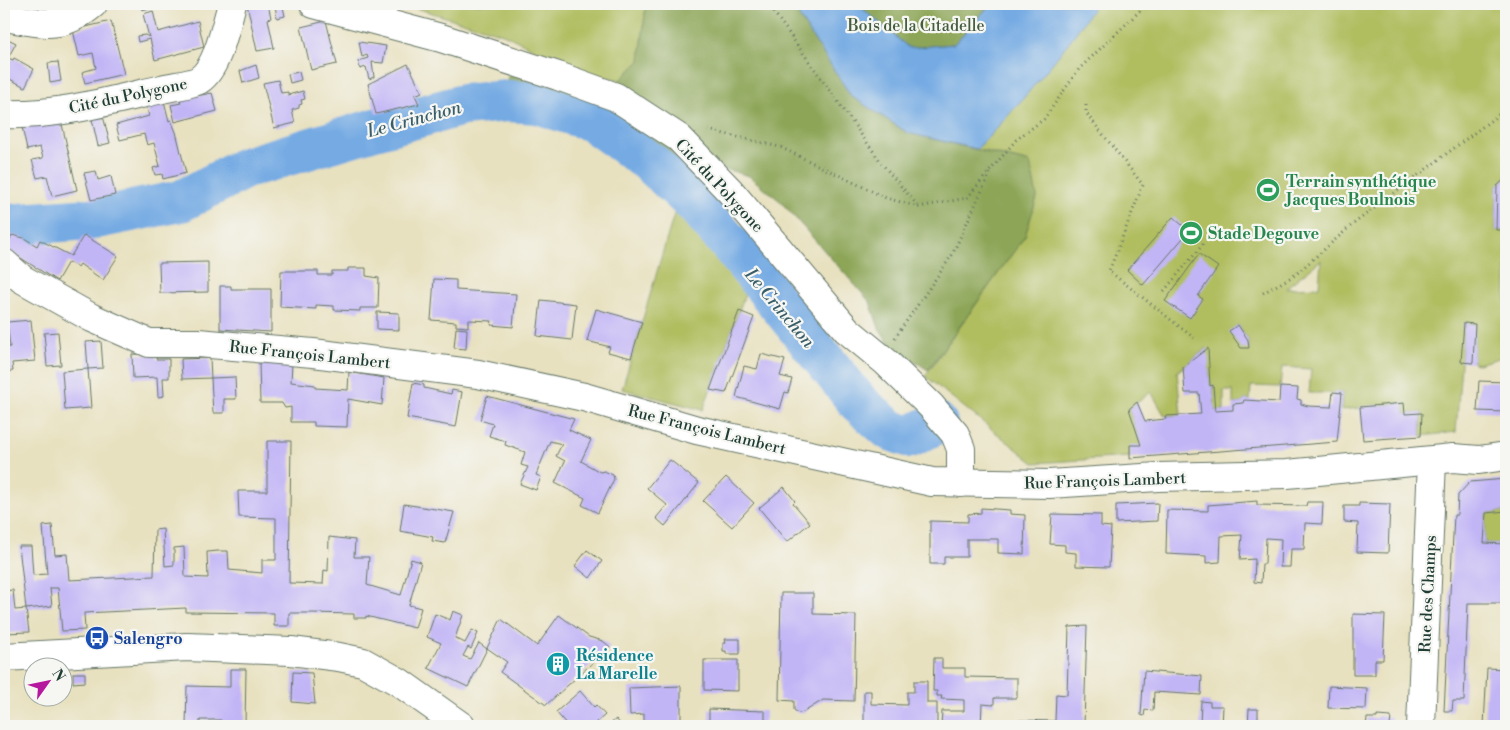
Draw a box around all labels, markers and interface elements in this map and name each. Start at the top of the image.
park label: Bois de la Citadelle [846,16,985,36]
street label: Cité du Polygone [67,74,189,118]
water label: Le Crinchon [364,96,465,143]
street label: Cité du Polygone [671,135,768,237]
place label: Terrain synthétique Jacques Boulnois [1284,172,1437,210]
sports icon: Terrain synthétique Jacques Boulnois [1255,177,1281,203]
sports icon: Stade Degouve [1178,220,1204,246]
place label: Stade Degouve [1208,224,1320,244]
water label: Le Crinchon [739,263,820,353]
street label: Rue François Lambert [228,337,392,373]
street label: Rue François Lambert [626,401,788,459]
street label: Rue François Lambert [1024,468,1187,494]
street label: Rue des Champs [1415,535,1441,653]
bus stop icon: Salengro [84,625,110,651]
place label: Salengro [114,629,183,649]
place label: Résidence La Marelle [576,646,658,684]
building icon: Résidence La Marelle [545,651,571,677]
north arrow [22,658,72,708]
text: N [47,666,69,685]

